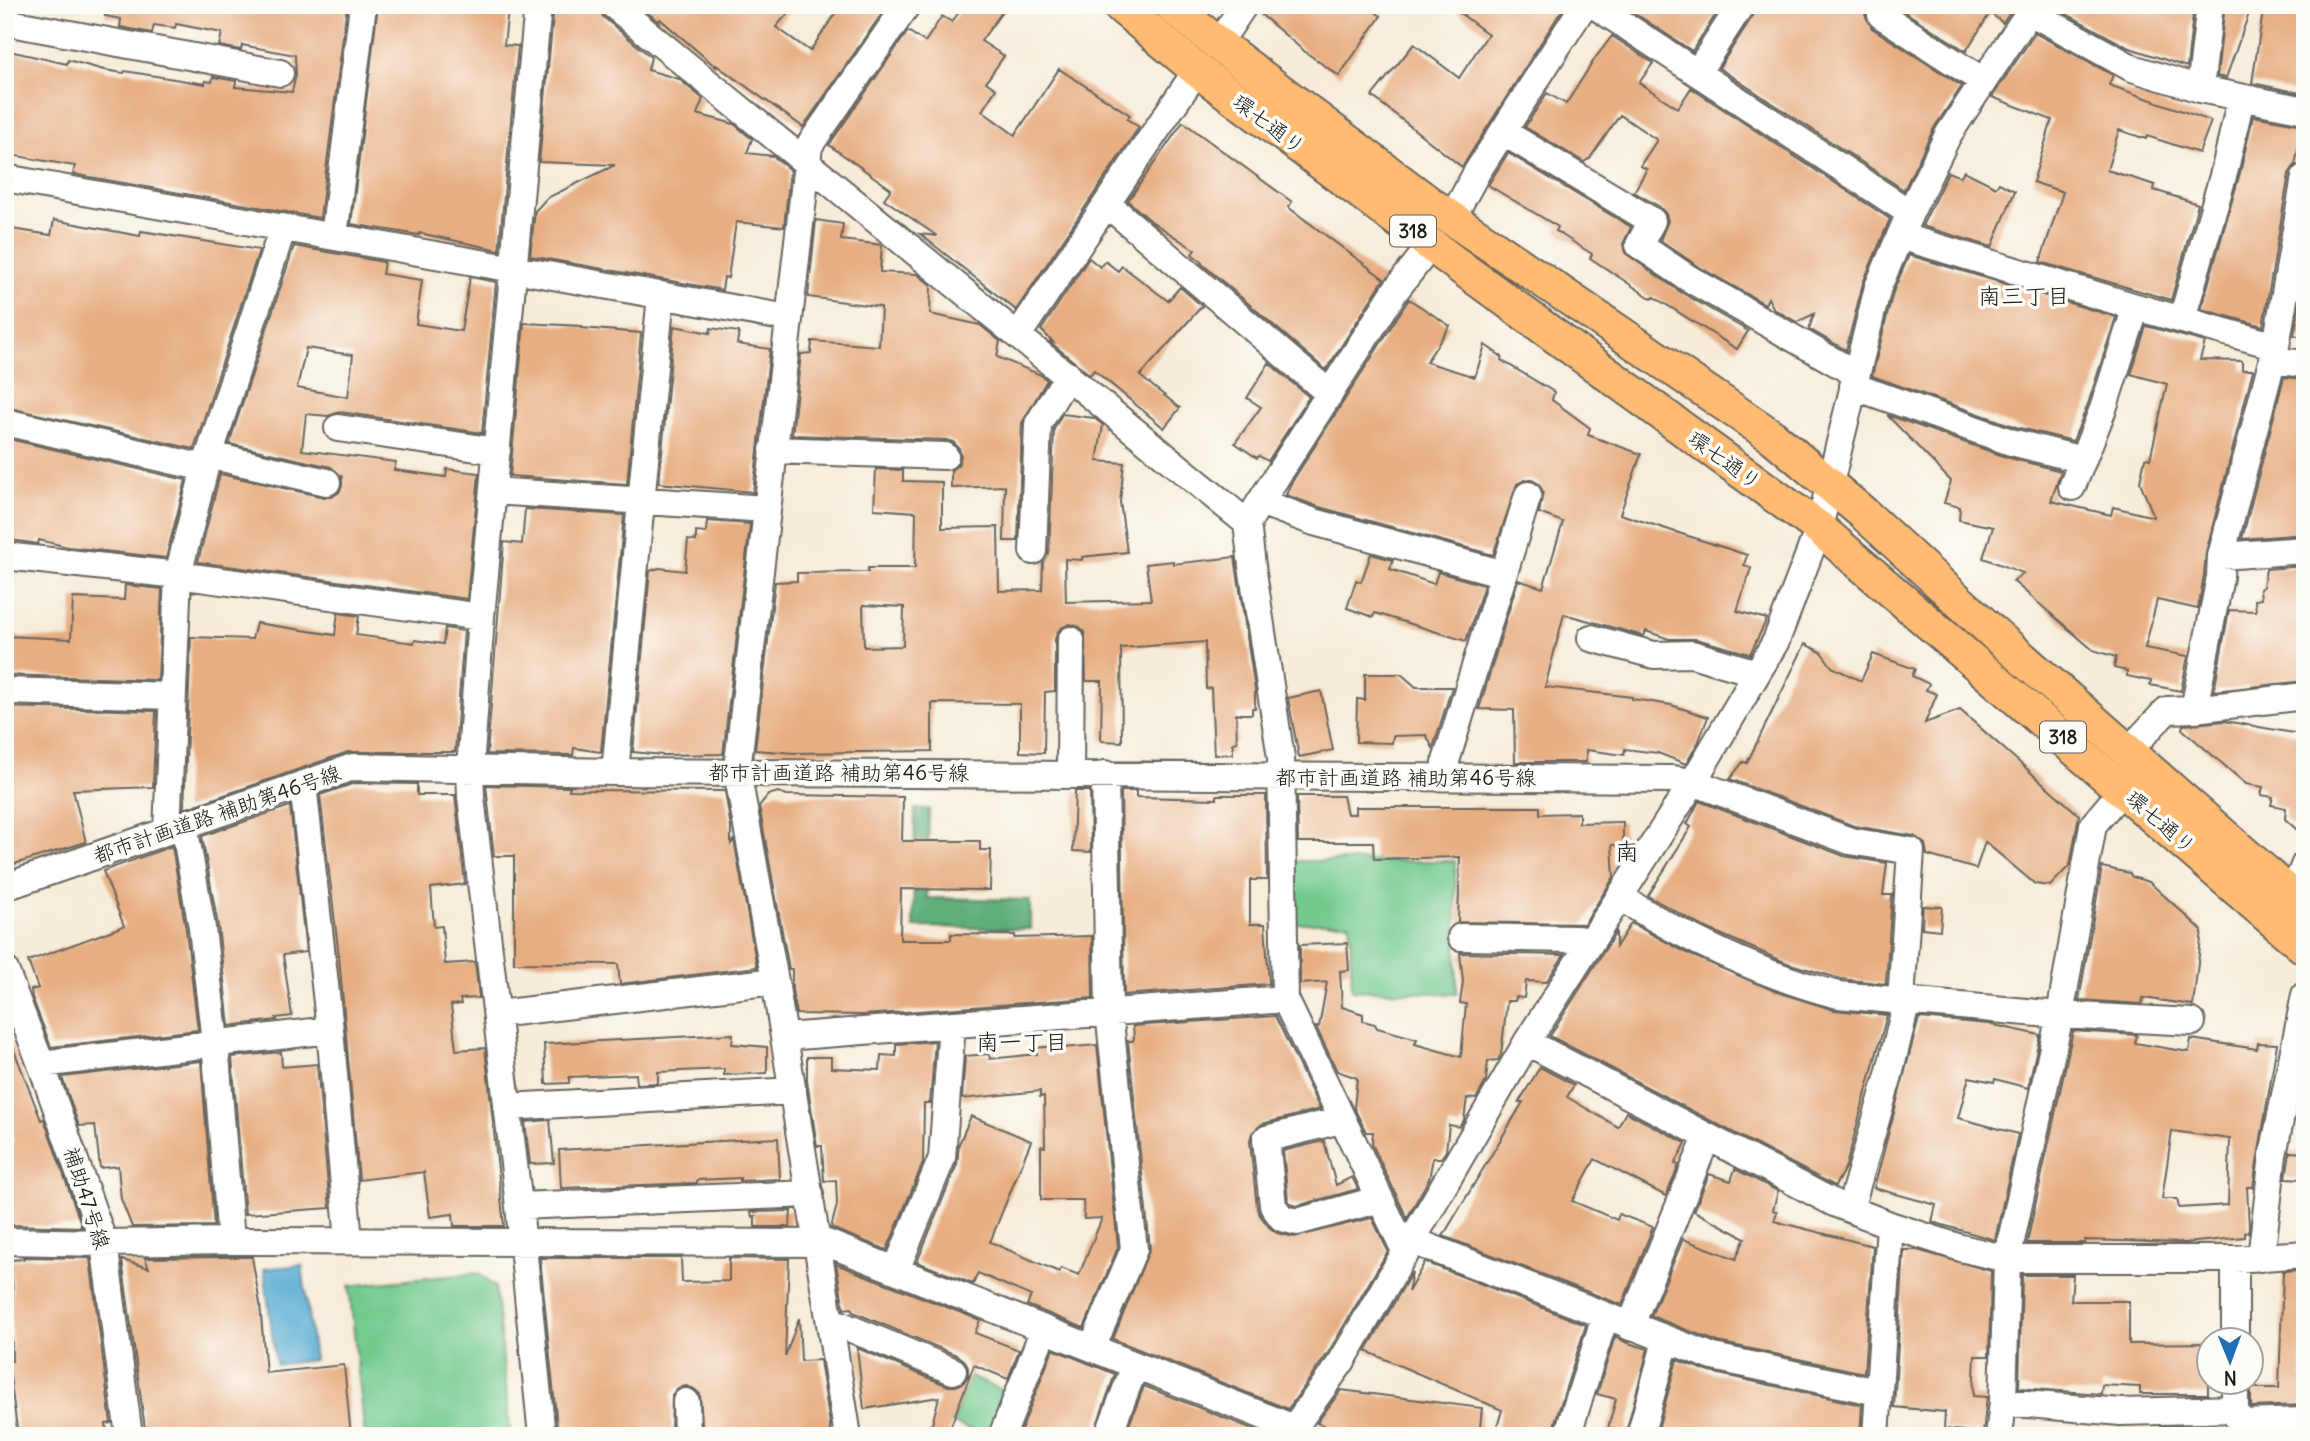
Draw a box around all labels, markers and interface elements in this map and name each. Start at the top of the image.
street label: 環七通り [1227,88,1311,160]
road number: 318 [1390,216,1436,246]
district label: 南三丁目 [1978,281,2070,310]
street label: 環七通り [1683,424,1767,496]
road number: 318 [2040,722,2086,752]
street label: 都市計画道路 補助第46号線 [90,759,344,869]
street label: 都市計画道路 補助第46号線 [709,759,969,786]
street label: 都市計画道路 補助第46号線 [1276,764,1536,791]
street label: 環七通り [2120,784,2202,860]
district label: 南 [1615,836,1639,866]
district label: 南一丁目 [976,1027,1068,1056]
street label: 補助47号線 [58,1143,116,1253]
north arrow [2194,1326,2264,1396]
text: N [2224,1366,2237,1390]

